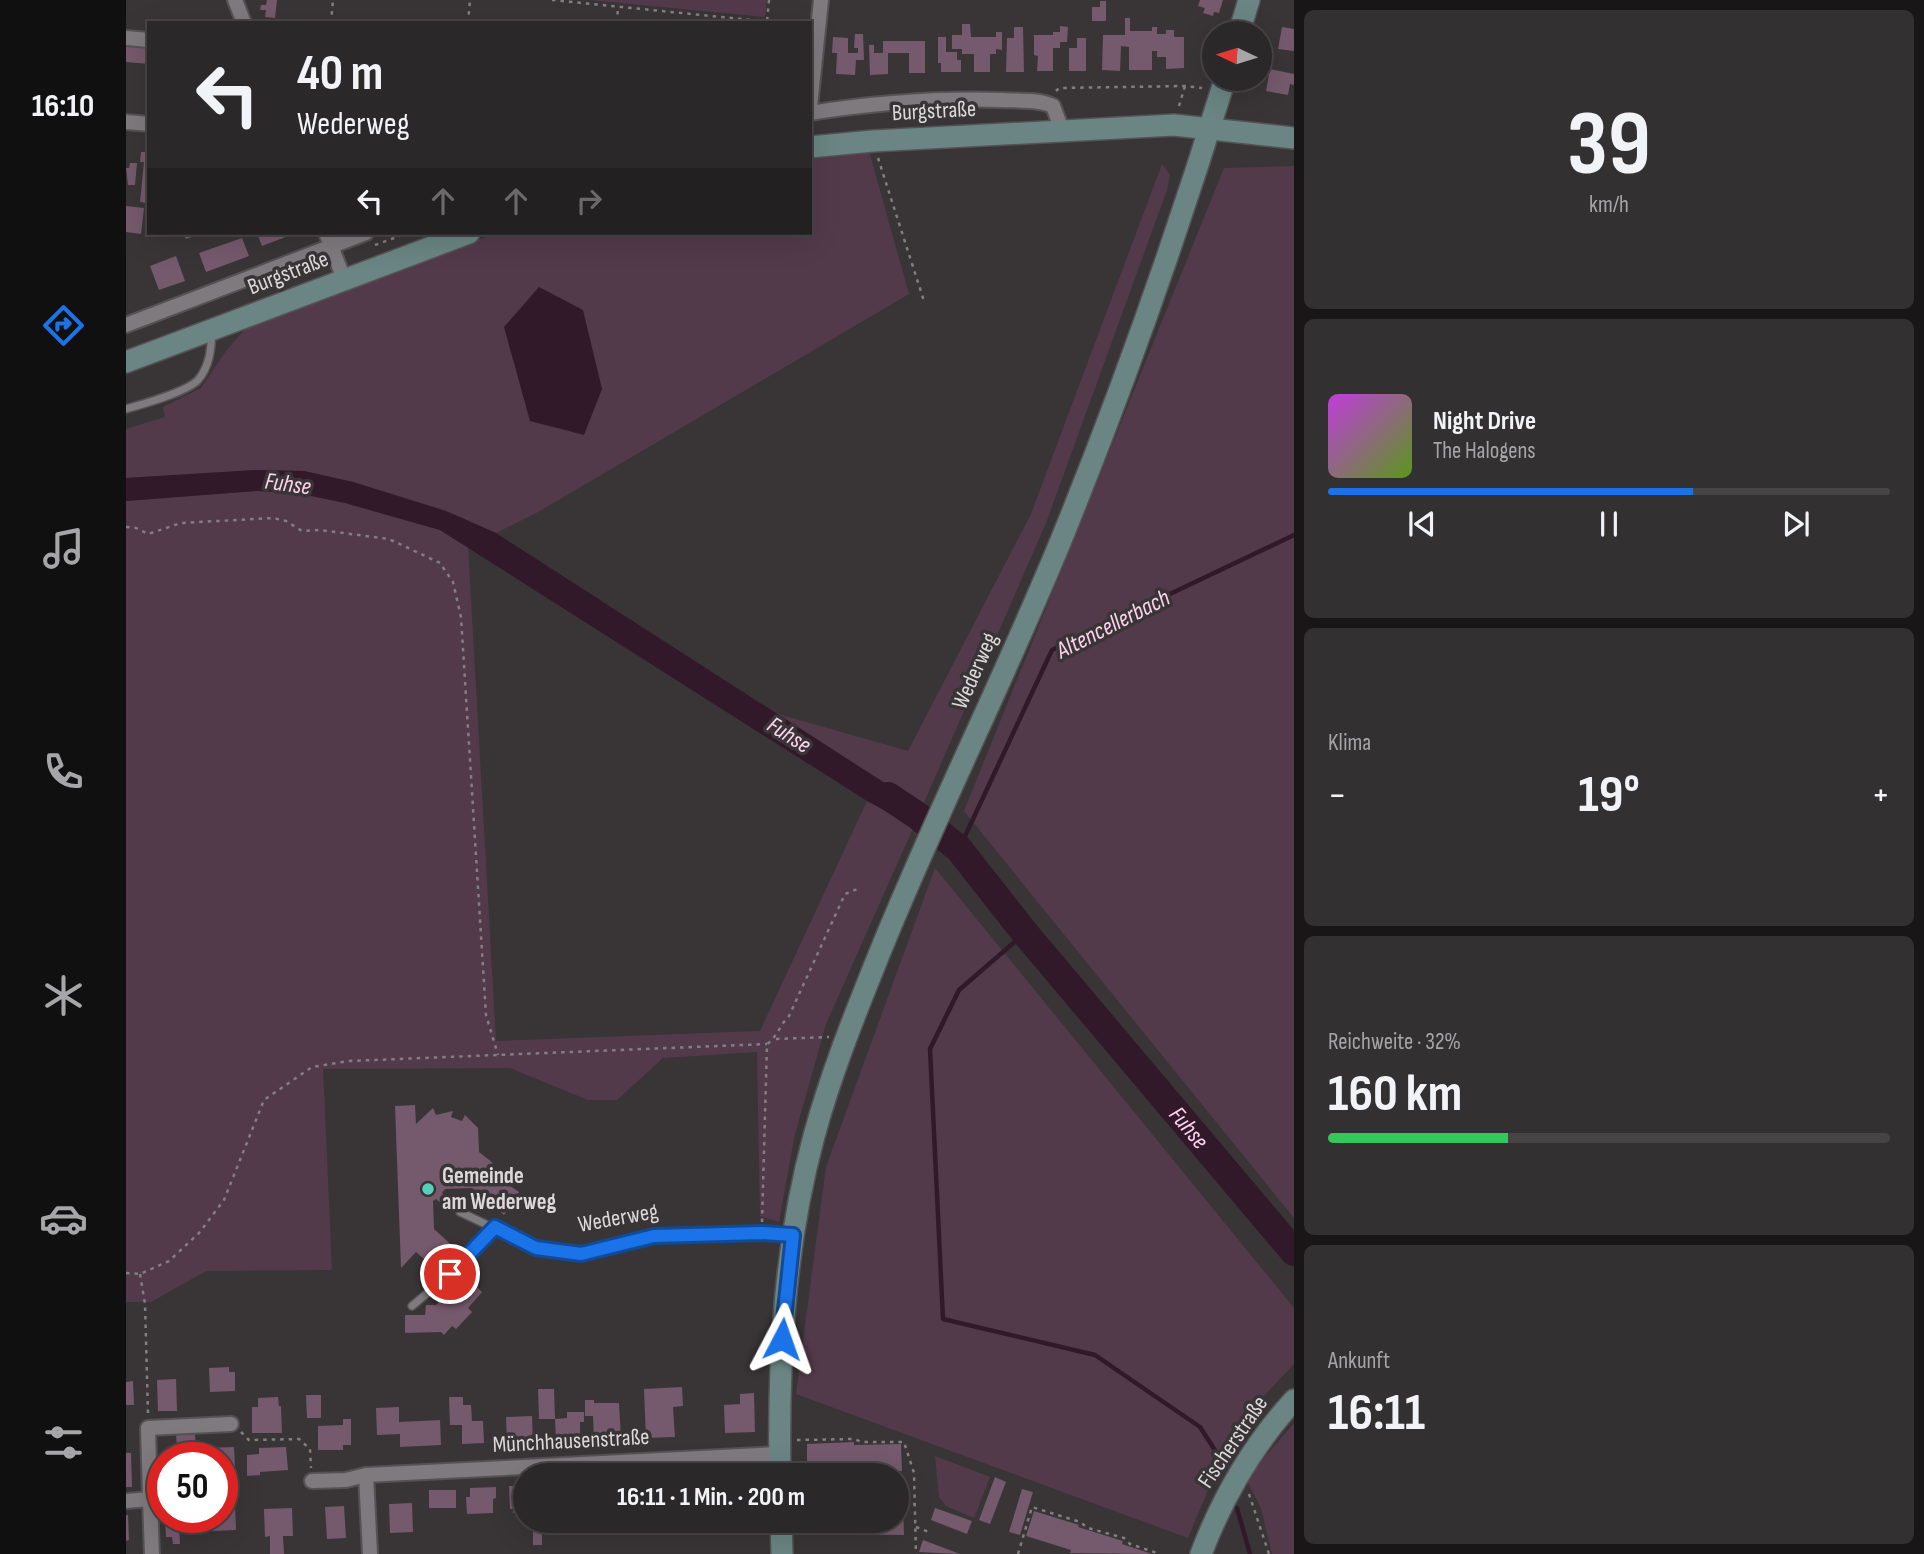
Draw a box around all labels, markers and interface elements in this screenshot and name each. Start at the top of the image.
north arrow [1202,21,1272,91]
map controls [1202,21,1272,91]
text: 40 m [297,45,383,104]
icon: left [182,49,273,140]
text: 16:10 [32,87,94,126]
text: 39 [1567,91,1651,200]
street label: Burgstraße [891,95,977,127]
text: Wederweg [297,105,409,144]
icon: left [351,182,389,220]
icon: ahead [424,182,462,220]
icon: ahead [497,182,535,220]
icon: right [570,182,608,220]
text: km/h [1589,191,1629,219]
street label: Burgstraße [244,245,332,301]
icon: directions [39,301,88,350]
text: Night Drive [1433,406,1536,437]
text: The Halogens [1433,437,1536,465]
water label: Fuhse [263,466,313,502]
icon: previous [1403,505,1441,543]
icon: pause [1590,505,1628,543]
icon: next [1777,505,1815,543]
icon: music [39,524,88,573]
water label: Altencellerbach [1050,583,1175,665]
street label: Wederweg [946,628,1004,714]
water label: Fuhse [762,710,816,760]
text: Klima [1328,729,1371,757]
icon: phone [39,747,88,796]
text: 19° [1578,764,1640,827]
text: − [1328,773,1347,818]
text: + [1871,773,1890,818]
icon: climate [39,971,88,1020]
text: Reichweite · 32% [1328,1028,1461,1056]
text: 160 km [1328,1063,1462,1126]
water label: Fuhse [1163,1100,1215,1155]
place label: Gemeinde am Wederweg [442,1162,557,1216]
marker: Gemeinde am Wederweg [420,1181,436,1197]
icon: car [39,1194,88,1243]
street label: Wederweg [576,1197,660,1239]
pin [420,1244,480,1304]
icon: arrive [431,1255,469,1293]
position arrow [745,1302,819,1376]
text: Ankunft [1328,1347,1390,1375]
text: 16:11 [1328,1382,1425,1445]
street label: Fischerstraße [1192,1390,1274,1494]
icon: filters [39,1418,88,1467]
street label: Münchhausenstraße [492,1423,650,1459]
speed limit sign: 50 [147,1442,238,1533]
text: 16:11 · 1 Min. · 200 m [617,1482,805,1513]

